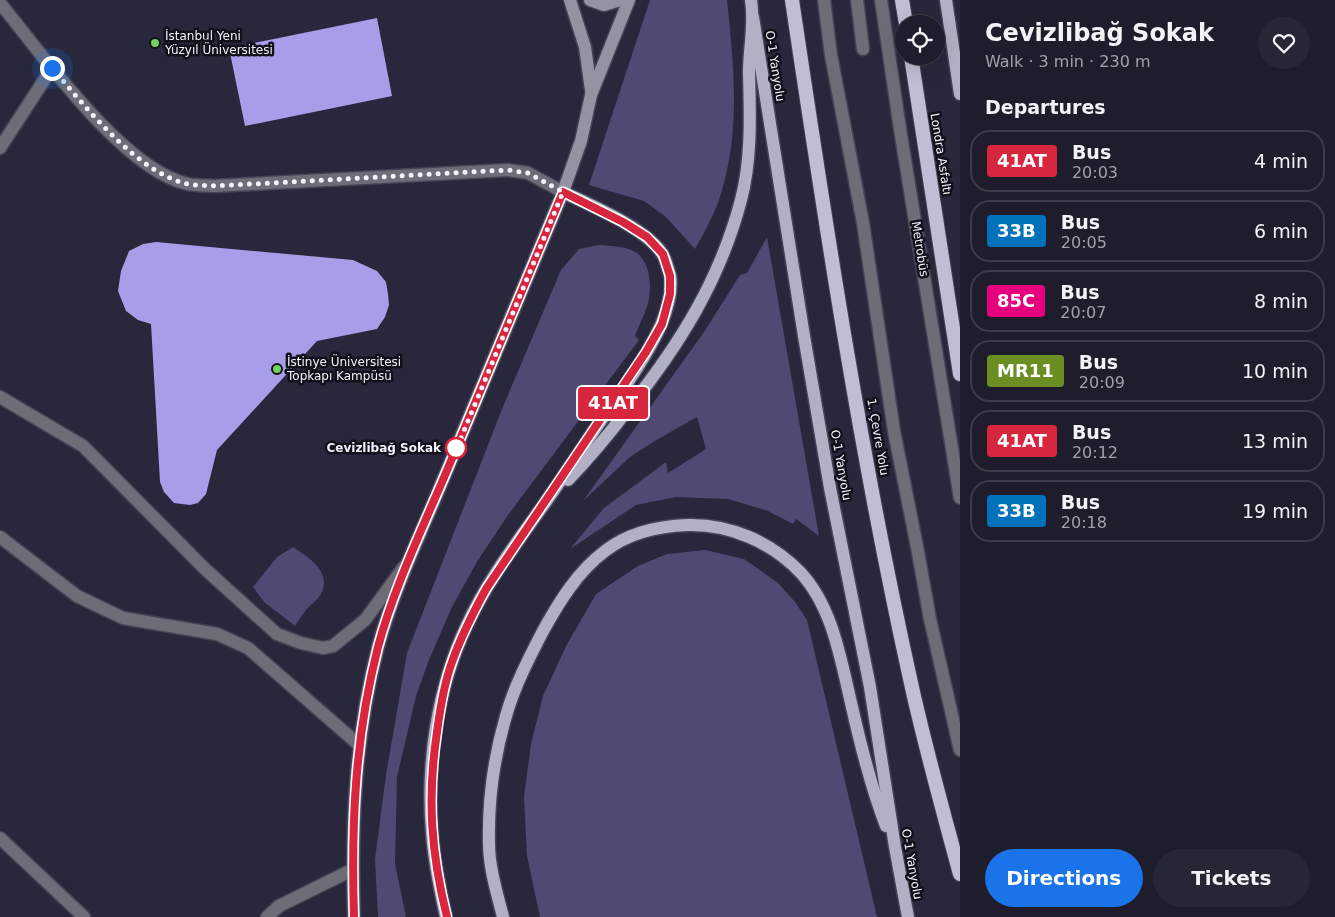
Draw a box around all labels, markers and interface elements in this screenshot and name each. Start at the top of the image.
map controls [895,15,945,65]
button: locate [895,15,945,65]
button: heart [1258,17,1310,69]
text: Cevizlibağ Sokak [985,19,1214,47]
place label: İstanbul Yeni Yüzyıl Üniversitesi [164,28,273,57]
street label: O-1 Yanyolu [762,30,788,102]
marker: İstanbul Yeni Yüzyıl Üniversitesi [149,37,161,49]
text: Walk · 3 min · 230 m [985,52,1150,71]
your location [40,56,65,81]
text: Departures [985,96,1106,118]
street label: Londra Asfaltı [928,112,954,196]
text: Bus [1072,141,1111,163]
text: 41AT [997,150,1047,171]
text: 4 min [1254,150,1308,172]
text: 20:03 [1072,163,1118,182]
text: Bus [1061,211,1100,233]
street label: Metrobüs [909,220,931,278]
text: 33B [997,220,1036,241]
text: 6 min [1254,220,1308,242]
text: 20:05 [1061,233,1107,252]
text: Bus [1060,281,1100,303]
text: 85C [997,290,1035,311]
text: 8 min [1254,290,1308,312]
text: 20:07 [1060,303,1106,322]
text: Bus [1079,351,1118,373]
place label: İstinye Üniversitesi Topkapı Kampüsü [286,353,401,383]
text: MR11 [997,360,1054,381]
text: 10 min [1242,360,1308,382]
marker: İstinye Üniversitesi Topkapı Kampüsü [271,363,283,375]
text: 20:09 [1079,373,1125,392]
line badge: 41AT [578,387,648,419]
text: 41AT [588,392,638,413]
street label: 1. Çevre Yolu [864,397,892,477]
text: Bus [1072,421,1111,443]
street label: O-1 Yanyolu [828,429,854,501]
text: 41AT [997,430,1047,451]
text: 13 min [1242,430,1308,452]
marker: Cevizlibağ Sokak [445,437,467,459]
place label: Cevizlibağ Sokak [327,441,442,455]
text: 20:12 [1072,443,1118,462]
text: Bus [1061,491,1100,513]
text: 33B [997,500,1036,521]
text: 19 min [1242,500,1308,522]
text: 20:18 [1061,513,1107,532]
street label: O-1 Yanyolu [899,828,925,900]
button: Directions [985,849,1143,907]
button: Tickets [1153,849,1310,907]

